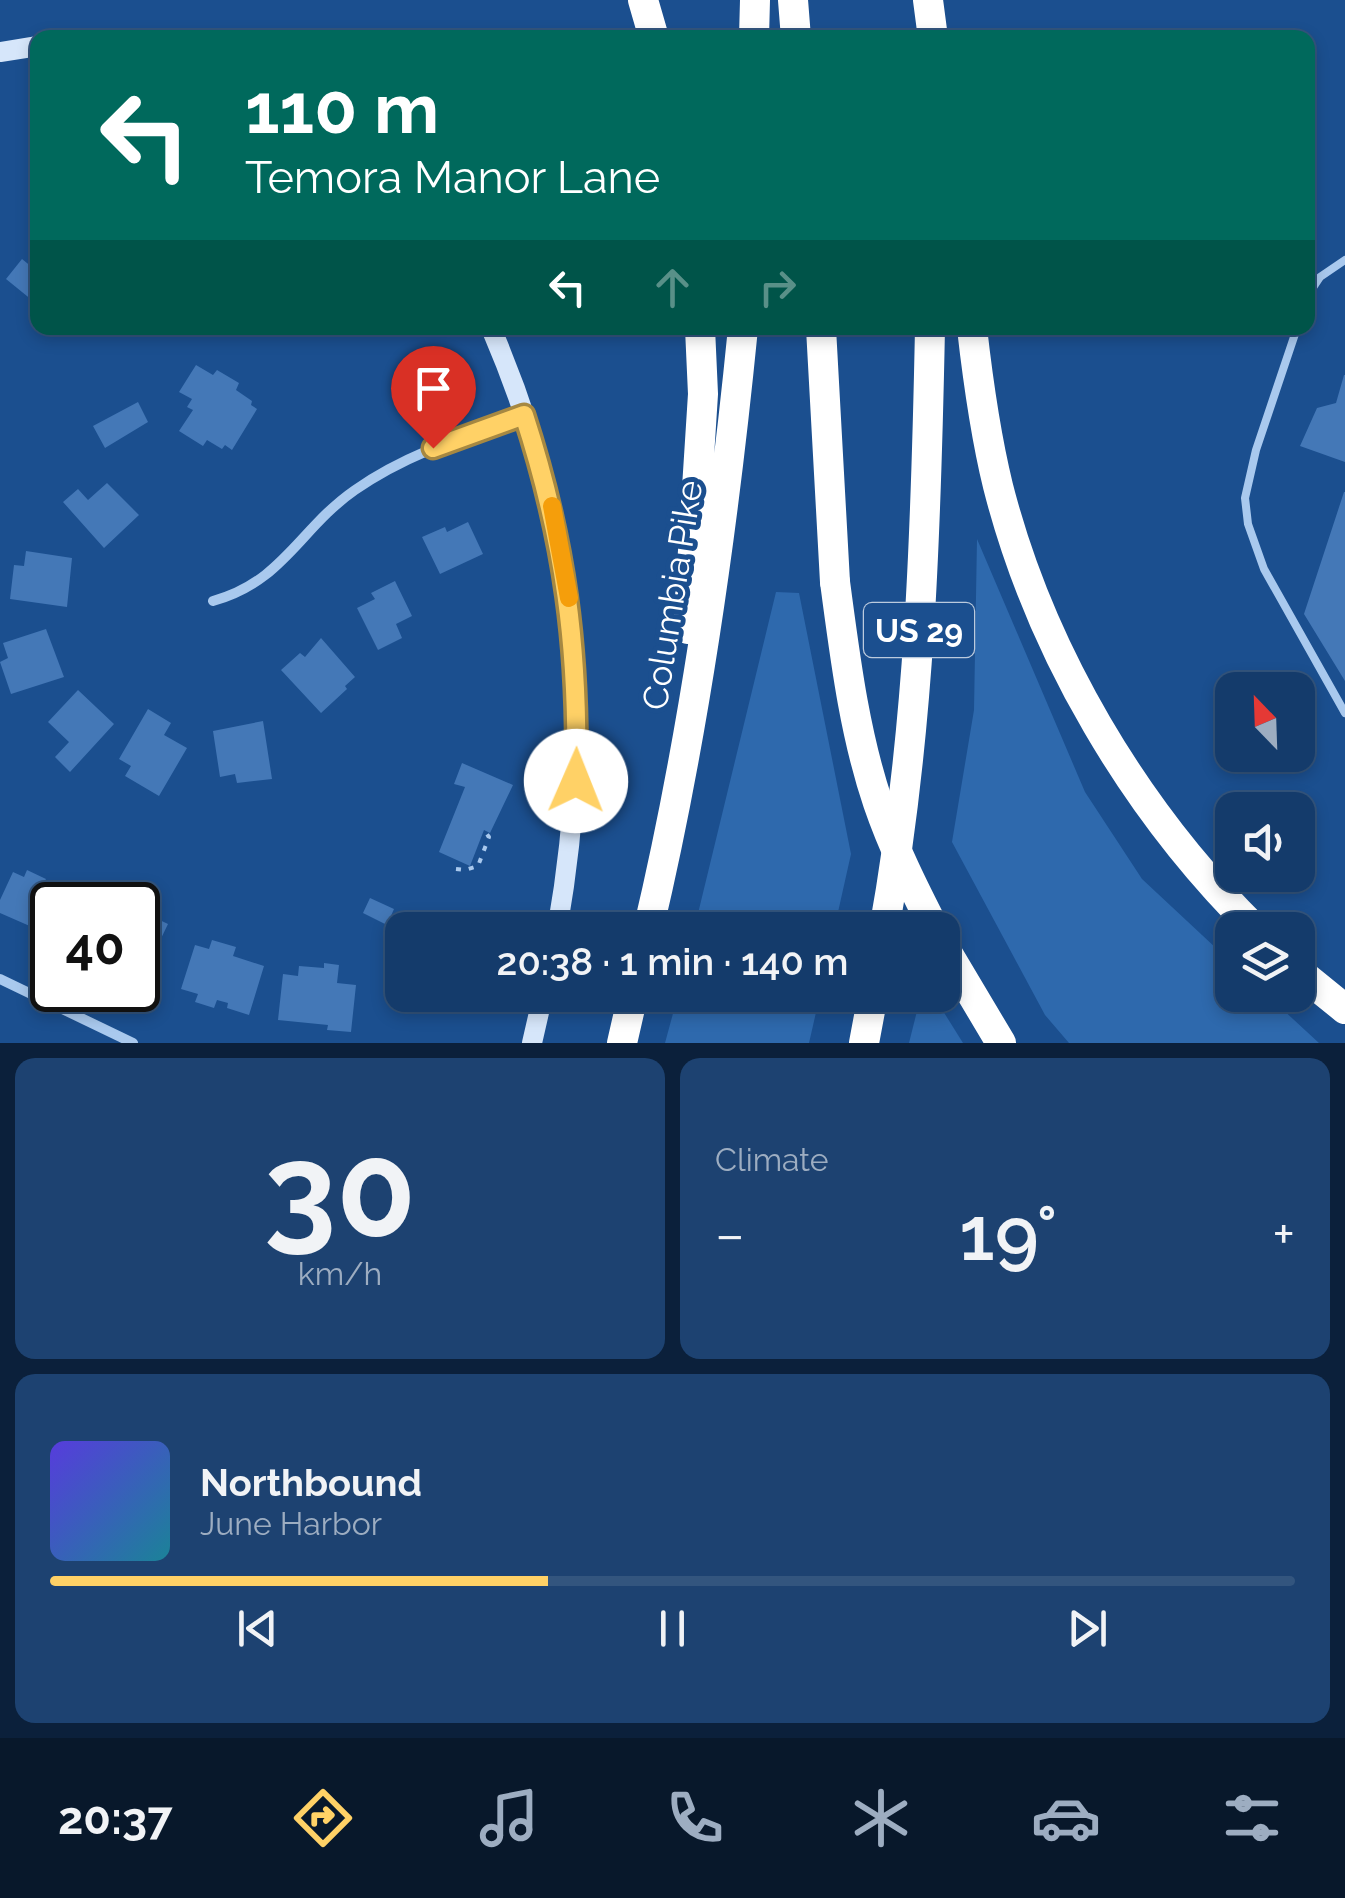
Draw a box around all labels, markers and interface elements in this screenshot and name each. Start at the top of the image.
text: 110 m [245,67,439,149]
icon: left [80,70,210,200]
text: Temora Manor Lane [245,151,660,204]
icon: left [540,260,595,315]
icon: ahead [645,260,700,315]
icon: right [750,260,805,315]
pin [391,346,476,449]
icon: arrive [406,361,461,416]
street label: Columbia Pike [634,477,710,713]
road number: US 29 [864,603,974,657]
north arrow [1215,672,1315,772]
map controls [1215,672,1315,1012]
position arrow [524,729,628,833]
button: sound [1215,792,1315,892]
speed limit sign: 40 [30,882,160,1012]
button: layers [1215,912,1315,1012]
text: 20:38 · 1 min · 140 m [497,939,848,984]
text: 30 [264,1114,416,1266]
text: Climate [715,1141,829,1178]
text: 19° [959,1189,1057,1278]
text: − [715,1202,745,1267]
text: + [1272,1202,1295,1267]
text: km/h [298,1255,382,1292]
text: Northbound [200,1460,422,1505]
text: June Harbor [200,1505,382,1542]
icon: previous [230,1601,285,1656]
icon: pause [645,1601,700,1656]
icon: next [1060,1601,1115,1656]
icon: directions [288,1783,358,1853]
icon: music [474,1783,544,1853]
icon: phone [660,1783,730,1853]
icon: climate [846,1783,916,1853]
icon: car [1031,1783,1101,1853]
icon: filters [1217,1783,1287,1853]
text: 20:37 [58,1792,172,1845]

